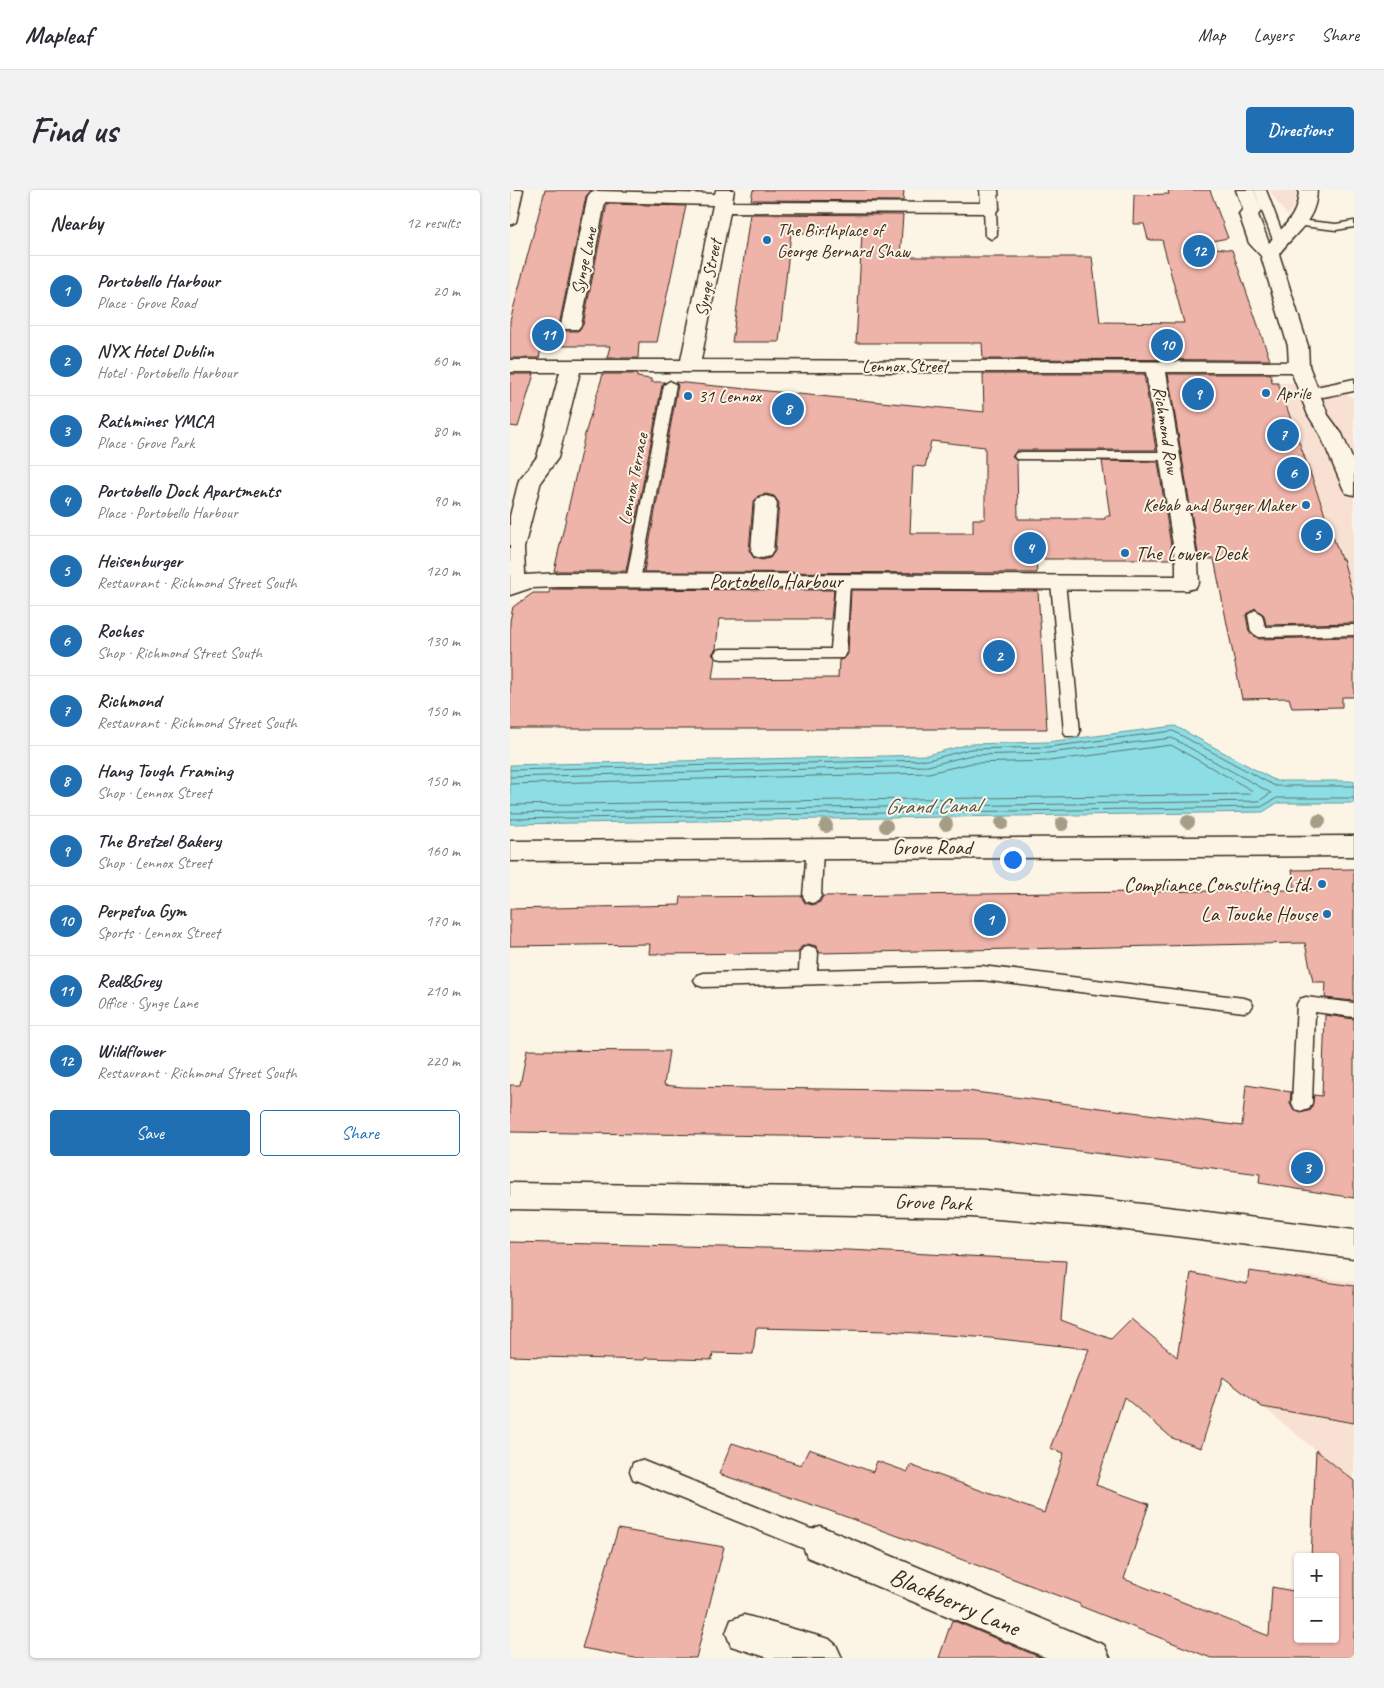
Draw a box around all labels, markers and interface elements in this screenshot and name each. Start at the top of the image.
text: Mapleaf [25,20,92,50]
text: Map [1198,24,1226,46]
text: Layers [1254,24,1293,46]
text: Share [1321,24,1359,46]
button: Directions [1246,107,1354,153]
text: Find us [30,108,117,153]
text: Nearby [50,210,103,236]
text: 12 results [406,213,460,233]
place label: The Birthplace of George Bernard Shaw [777,219,912,262]
street label: Synge Lane [566,224,602,297]
pin: 12 [1183,232,1215,270]
marker: The Birthplace of George Bernard Shaw [761,234,773,246]
street label: Synge Street [690,235,727,318]
text: Portobello Harbour [97,269,220,293]
text: 1 [62,281,70,301]
text: 20 m [433,281,460,301]
text: Place · Grove Road [97,293,196,313]
pin: 11 [532,316,564,354]
pin: 10 [1151,326,1183,364]
text: NYX Hotel Dublin [97,339,214,363]
text: 2 [62,351,70,371]
text: 60 m [433,351,460,371]
street label: Lennox Street [862,355,951,377]
text: Hotel · Portobello Harbour [97,363,237,383]
pin: 9 [1182,375,1214,413]
place label: Aprile [1276,382,1312,404]
street label: Richmond Row [1148,384,1184,477]
place label: 31 Lennox [698,385,763,407]
marker: Aprile [1260,387,1272,399]
marker: 31 Lennox [682,390,694,402]
pin: 8 [772,390,804,428]
text: Rathmines YMCA [97,409,213,433]
pin: 7 [1267,416,1299,454]
text: 3 [62,421,70,441]
text: 80 m [433,421,460,441]
street label: Lennox Terrace [613,430,653,527]
text: Place · Grove Park [97,433,194,453]
pin: 6 [1277,454,1309,492]
text: Portobello Dock Apartments [97,479,280,503]
text: 4 [62,491,70,511]
text: 90 m [433,491,460,511]
place label: Kebab and Burger Maker [1143,494,1298,516]
marker: Kebab and Burger Maker [1300,499,1312,511]
text: Place · Portobello Harbour [97,503,238,523]
pin: 5 [1301,516,1333,554]
pin: 4 [1014,529,1046,567]
place label: The Lower Deck [1135,540,1249,566]
marker: The Lower Deck [1119,547,1131,559]
text: Heisenburger [97,549,182,573]
text: 5 [63,561,69,581]
text: 120 m [426,561,460,581]
street label: Portobello Harbour [709,568,844,594]
text: Restaurant · Richmond Street South [97,573,297,593]
text: Roches [97,619,143,643]
text: 6 [62,631,70,651]
text: 130 m [426,631,460,651]
pin: 2 [983,637,1015,675]
text: Shop · Richmond Street South [97,643,262,663]
text: Richmond [97,689,161,713]
text: 7 [62,701,70,721]
text: 150 m [426,701,460,721]
text: Restaurant · Richmond Street South [97,713,297,733]
text: Hang Tough Framing [97,759,232,783]
text: 8 [62,771,70,791]
text: 150 m [426,771,460,791]
text: Shop · Lennox Street [97,783,211,803]
water label: Grand Canal [885,791,987,821]
text: The Bretzel Bakery [97,829,221,853]
street label: Grove Road [892,834,974,860]
text: 9 [62,841,70,861]
text: 160 m [426,841,460,861]
your location [1000,847,1026,873]
text: Shop · Lennox Street [97,853,211,873]
place label: Compliance Consulting Ltd. [1124,871,1313,897]
marker: Compliance Consulting Ltd. [1316,878,1328,890]
text: Perpetua Gym [97,899,186,923]
pin: 1 [974,901,1006,939]
place label: La Touche House [1201,901,1319,927]
marker: La Touche House [1321,908,1333,920]
text: 10 [59,911,73,931]
text: 170 m [426,911,460,931]
text: Sports · Lennox Street [97,923,220,943]
text: Red&Grey [97,969,161,993]
text: 11 [59,981,73,1001]
text: 210 m [426,981,460,1001]
text: Office · Synge Lane [97,993,198,1013]
text: Wildflower [97,1039,165,1063]
text: 12 [59,1051,73,1071]
text: 220 m [426,1051,460,1071]
text: Restaurant · Richmond Street South [97,1063,297,1083]
button: Save [50,1110,250,1156]
button: Share [260,1110,460,1156]
pin: 3 [1291,1149,1323,1187]
street label: Grove Park [894,1188,974,1216]
map controls [1294,1553,1339,1643]
button: + [1294,1553,1339,1598]
street label: Blackberry Lane [885,1560,1026,1644]
button: − [1294,1598,1339,1643]

